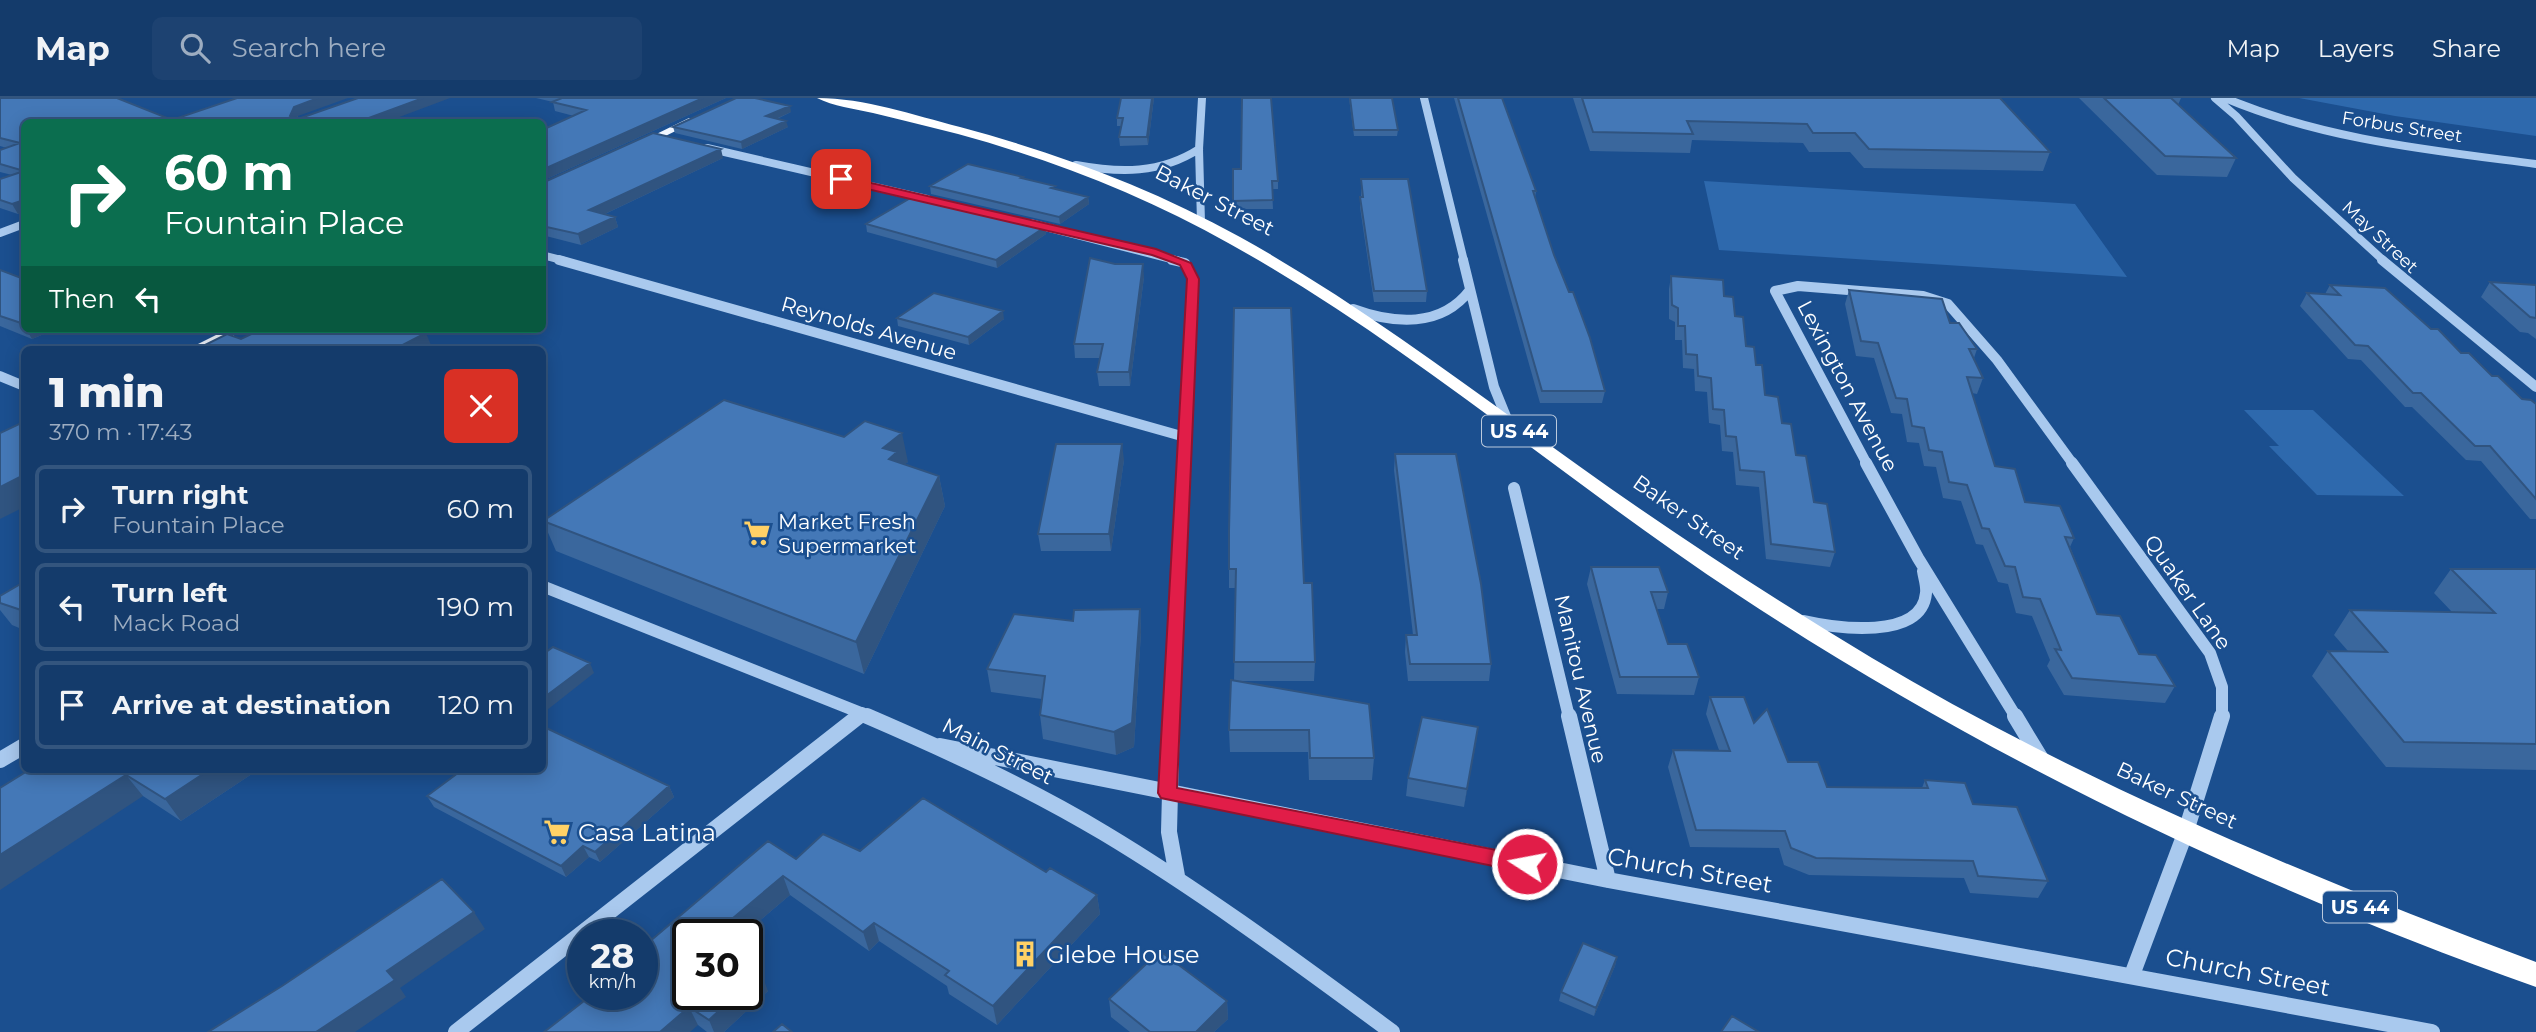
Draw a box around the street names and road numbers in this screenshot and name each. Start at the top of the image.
street label: Forbus Street [2340,107,2464,147]
street label: Baker Street [1151,159,1279,241]
street label: May Street [2337,196,2423,278]
street label: Reynolds Avenue [778,291,960,365]
street label: Lexington Avenue [1792,296,1904,476]
road number: US 44 [1482,416,1556,446]
street label: Baker Street [1628,469,1750,565]
street label: Quaker Lane [2139,530,2237,654]
street label: Manitou Avenue [1549,592,1613,766]
street label: Main Street [938,712,1058,790]
street label: Baker Street [2113,756,2241,834]
street label: Church Street [1605,841,1775,899]
road number: US 44 [2323,892,2397,922]
street label: Church Street [2163,942,2333,1002]

